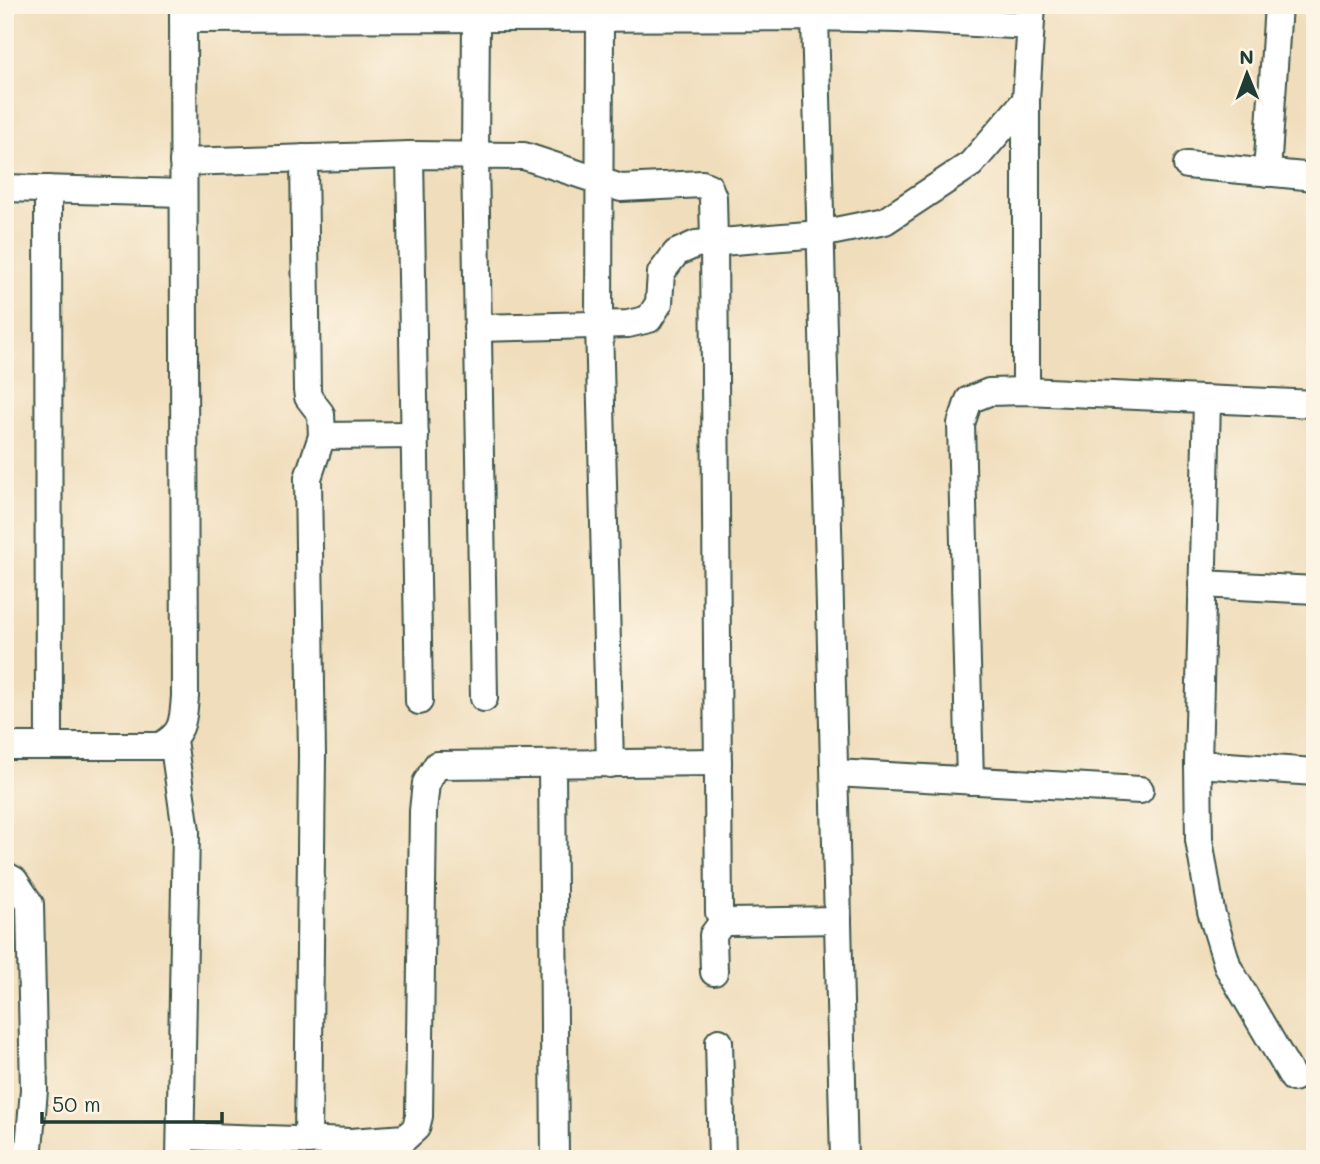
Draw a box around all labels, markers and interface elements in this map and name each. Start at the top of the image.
north arrow [1212,38,1282,108]
text: N [1239,44,1254,69]
scale bar [42,1080,222,1124]
text: 50 m [52,1090,101,1117]

